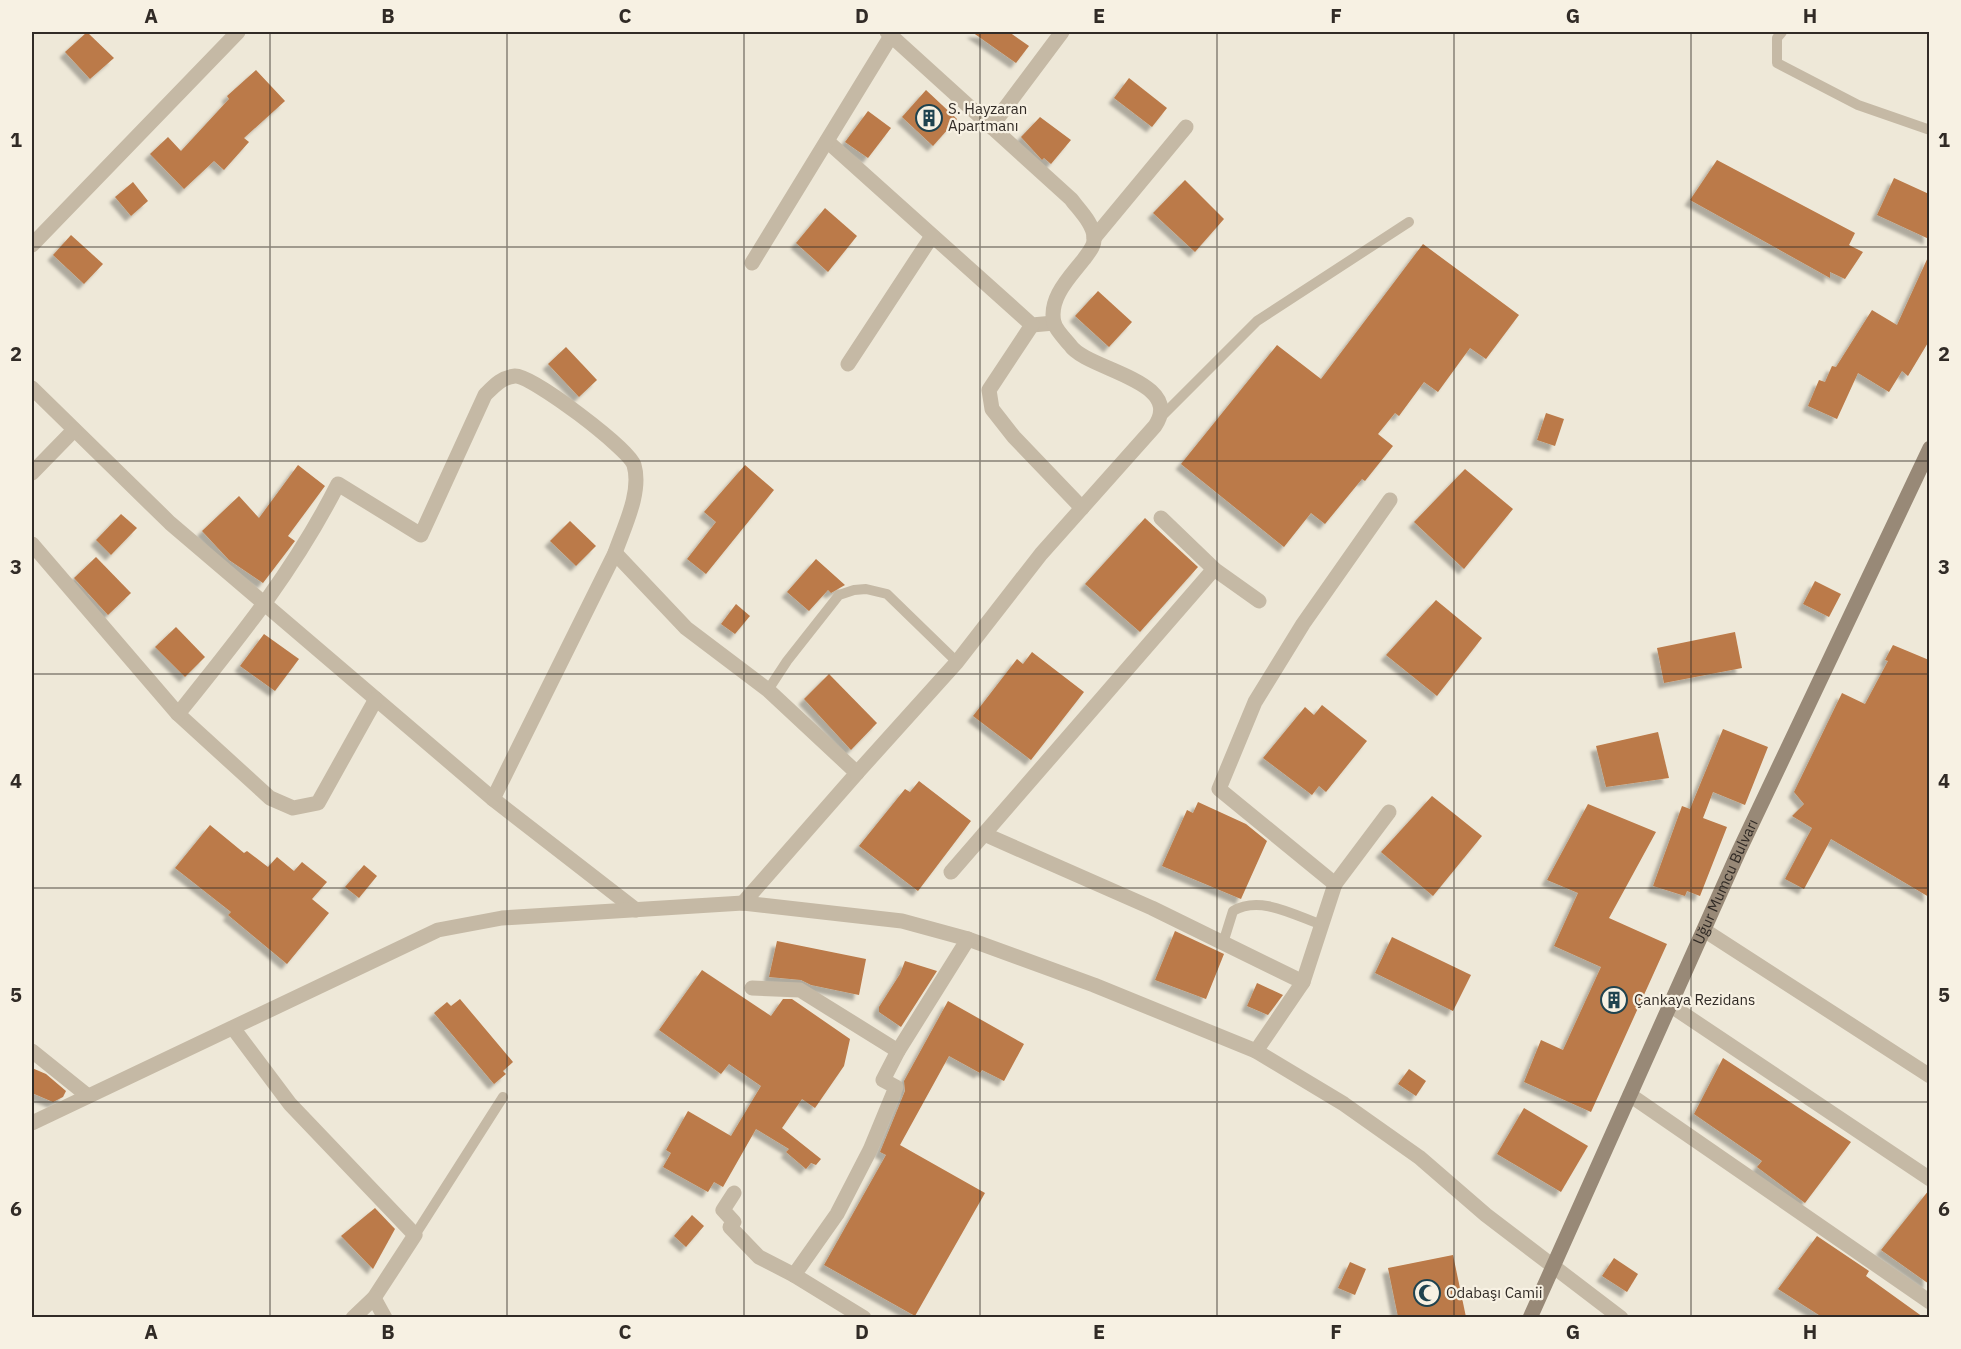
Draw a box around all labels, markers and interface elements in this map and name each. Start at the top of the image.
text: A [144,2,158,29]
text: B [381,2,395,29]
text: C [618,2,632,29]
text: D [855,2,869,29]
text: E [1093,2,1105,29]
text: F [1330,2,1342,29]
text: G [1566,2,1580,29]
text: H [1803,2,1817,29]
place label: S. Hayzaran Apartmanı [948,99,1027,135]
building icon: S. Hayzaran Apartmanı [914,103,944,133]
text: 1 [10,126,22,153]
text: 1 [1938,126,1950,153]
text: 2 [10,340,22,367]
text: 2 [1938,340,1950,367]
text: 3 [10,553,22,580]
text: 3 [1938,553,1950,580]
text: 4 [10,767,22,794]
text: 4 [1938,767,1950,794]
street label: Uğur Mumcu Bulvarı [1688,816,1762,947]
text: 5 [10,981,22,1008]
text: 5 [1938,981,1950,1008]
building icon: Çankaya Rezidans [1599,985,1629,1015]
place label: Çankaya Rezidans [1634,990,1755,1009]
text: 6 [10,1195,22,1222]
text: 6 [1938,1195,1950,1222]
mosque icon: Odabaşı Camii [1412,1278,1442,1308]
place label: Odabaşı Camii [1446,1283,1543,1302]
text: A [144,1318,158,1345]
text: B [381,1318,395,1345]
text: C [618,1318,632,1345]
text: D [855,1318,869,1345]
text: E [1093,1318,1105,1345]
text: F [1330,1318,1342,1345]
text: G [1566,1318,1580,1345]
text: H [1803,1318,1817,1345]

